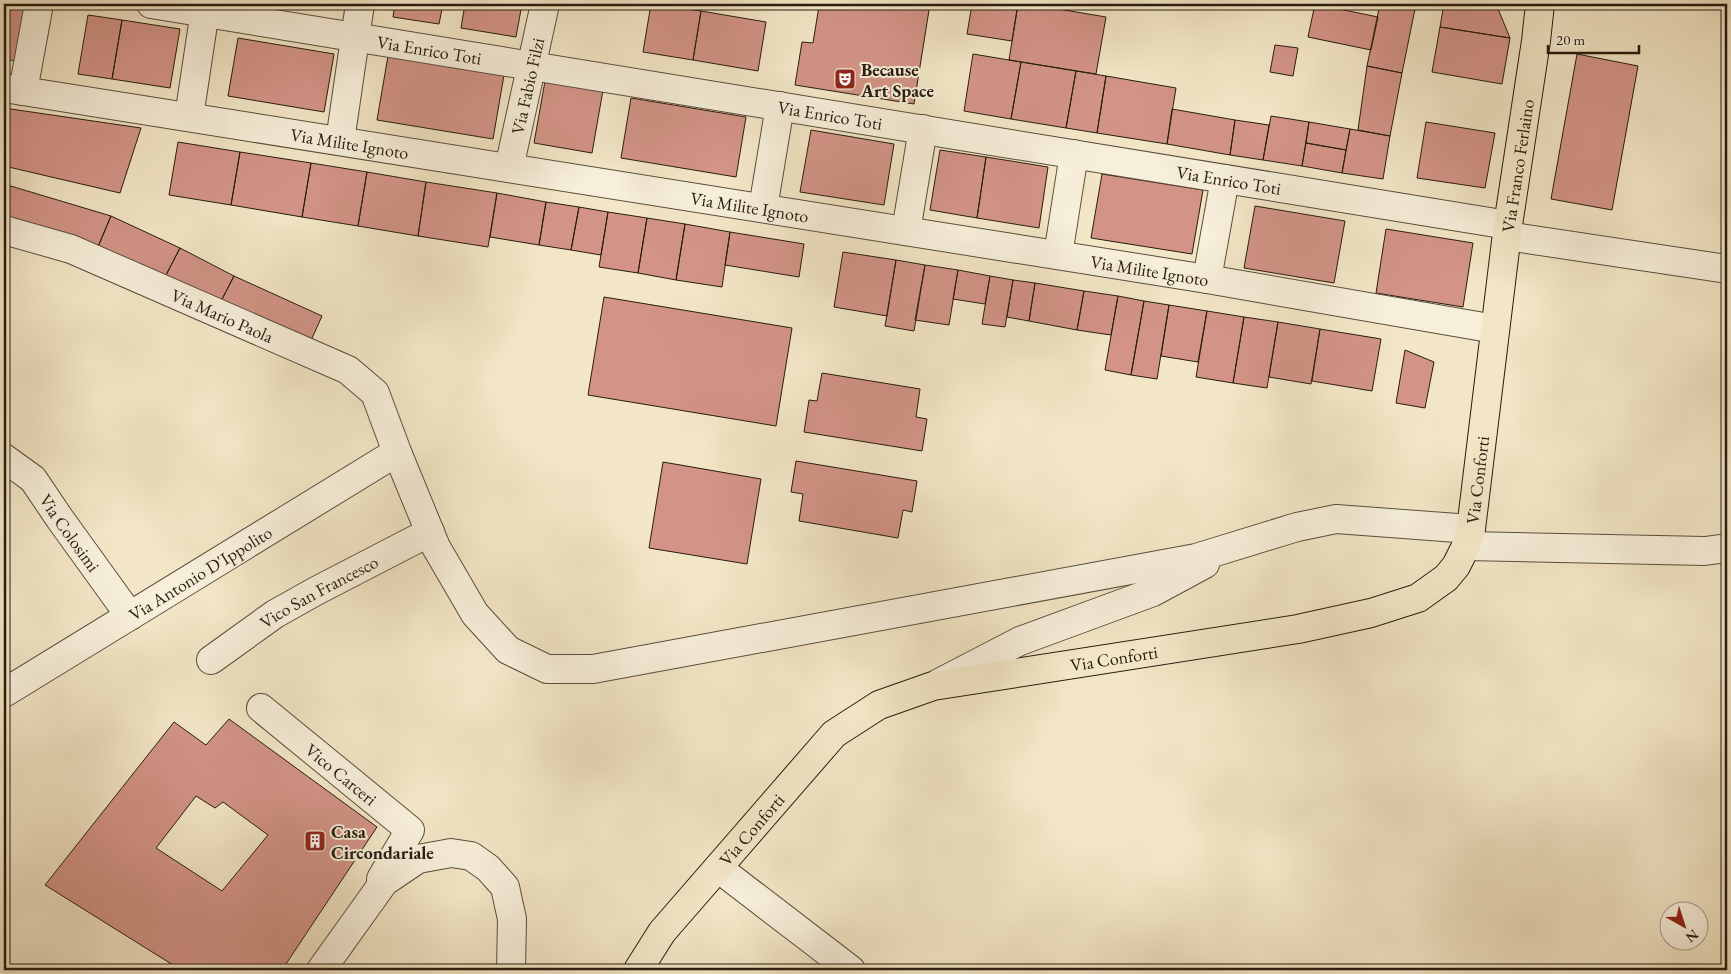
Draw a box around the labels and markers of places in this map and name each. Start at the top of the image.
place label: Because Art Space [860,58,934,102]
theatre icon: Because Art Space [833,67,857,91]
place label: Casa Circondariale [331,820,434,864]
building icon: Casa Circondariale [303,829,327,853]

